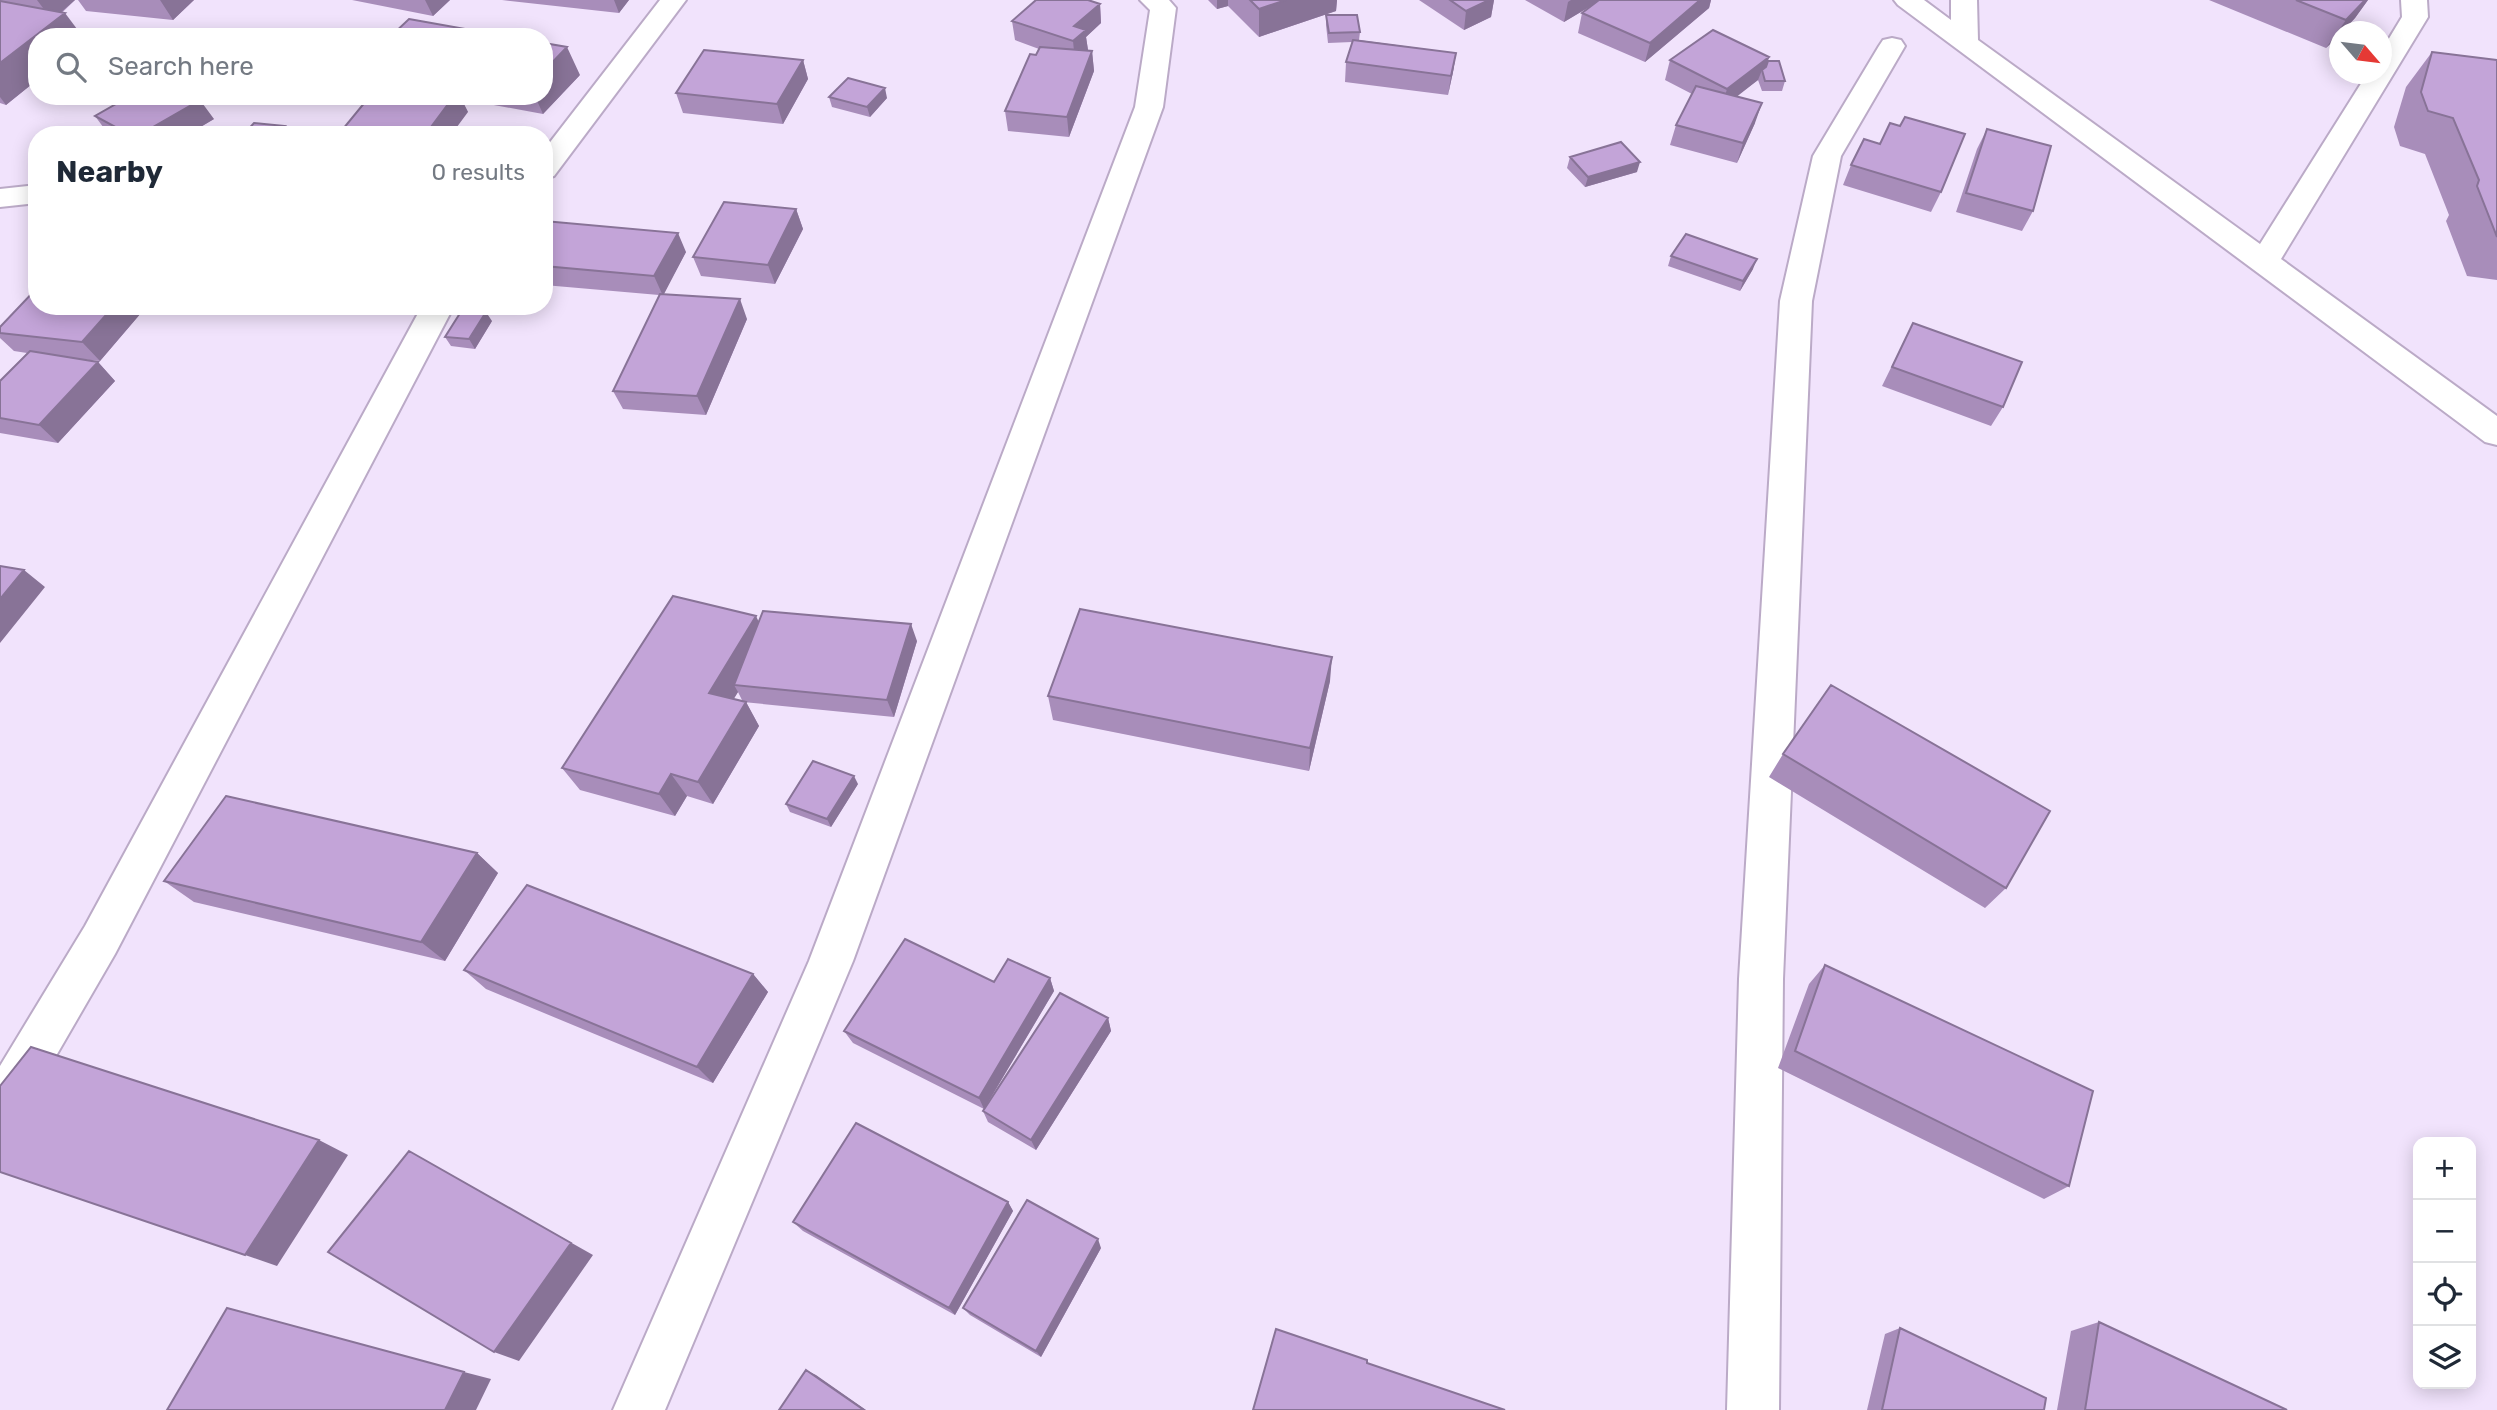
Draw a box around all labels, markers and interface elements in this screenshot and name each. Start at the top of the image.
north arrow [2329,21,2392,84]
search box [28,28,553,105]
icon: search [52,48,90,86]
text: Search here [108,51,254,82]
text: Nearby [56,154,163,190]
text: 0 results [431,158,525,186]
map controls [2413,1137,2476,1389]
button: + [2413,1137,2476,1200]
button: − [2413,1200,2476,1263]
button: locate [2413,1263,2476,1326]
button: layers [2413,1326,2476,1389]

